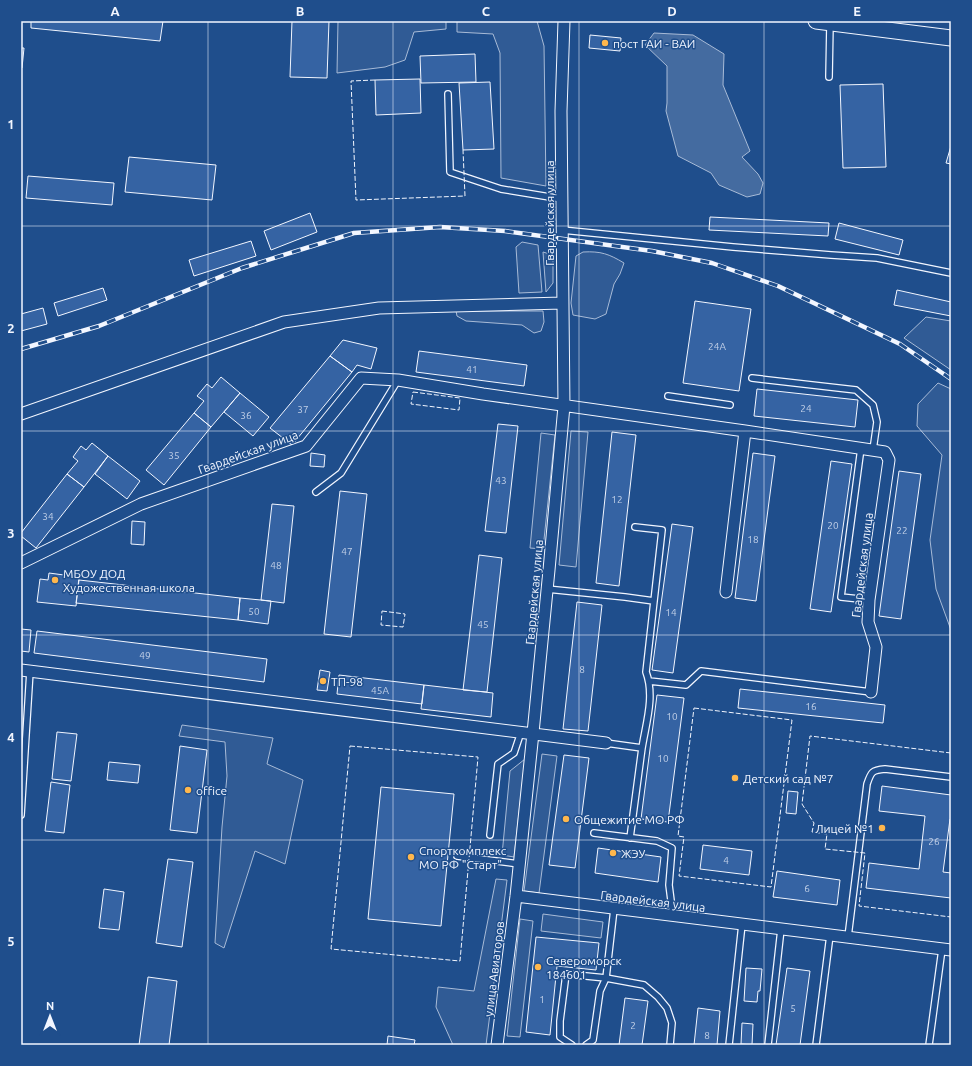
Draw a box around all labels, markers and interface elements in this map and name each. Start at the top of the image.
text: A [110,4,120,18]
text: B [296,4,305,18]
text: C [482,4,491,18]
text: D [667,4,677,18]
text: E [853,4,861,18]
place label: пост ГАИ - ВАИ [613,37,695,50]
marker: пост ГАИ - ВАИ [600,38,610,48]
text: 1 [7,117,15,131]
street label: Гвардейская улица [543,160,556,266]
text: 2 [7,321,15,335]
house number: 24А [708,341,726,352]
house number: 41 [466,364,478,375]
house number: 24 [800,403,812,414]
house number: 37 [297,404,309,415]
house number: 36 [240,410,252,421]
street label: Гвардейская улица [196,428,300,476]
house number: 35 [168,450,180,461]
house number: 43 [495,475,507,486]
house number: 12 [611,494,623,505]
house number: 34 [42,511,54,522]
street label: Гвардейская улица [849,512,875,618]
house number: 20 [827,520,839,531]
house number: 22 [896,525,908,536]
text: 3 [7,526,15,540]
house number: 18 [747,534,759,545]
street label: Гвардейская улица [523,539,545,645]
house number: 47 [341,546,353,557]
house number: 48 [270,560,282,571]
place label: МБОУ ДОД Художественная школа [63,567,195,594]
marker: МБОУ ДОД Художественная школа [50,575,60,585]
house number: 50 [248,606,260,617]
house number: 14 [665,607,677,618]
house number: 45 [477,619,489,630]
house number: 49 [139,650,151,661]
house number: 8 [579,664,585,675]
place label: ТП-98 [331,675,363,688]
marker: ТП-98 [318,676,328,686]
house number: 45А [371,685,389,696]
house number: 16 [805,701,817,712]
house number: 10 [666,711,678,722]
text: 4 [7,730,15,744]
house number: 10 [657,753,669,764]
place label: Детский сад №7 [743,772,834,785]
marker: Детский сад №7 [730,773,740,783]
place label: office [196,784,227,797]
marker: office [183,785,193,795]
place label: Общежитие МО РФ [574,813,685,826]
marker: Общежитие МО РФ [561,814,571,824]
place label: Лицей №1 [815,822,874,835]
marker: Лицей №1 [877,823,887,833]
house number: 26 [928,836,940,847]
place label: Спорткомплекс МО РФ "Старт" [419,844,507,871]
place label: ЖЭУ [621,847,645,860]
marker: ЖЭУ [608,848,618,858]
marker: Спорткомплекс МО РФ "Старт" [406,852,416,862]
house number: 4 [723,855,729,866]
house number: 6 [804,883,810,894]
street label: Гвардейская улица [600,888,706,914]
street label: улица Авиаторов [482,920,506,1018]
text: 5 [7,934,15,948]
place label: Североморск 184601 [546,954,622,981]
marker: Североморск 184601 [533,962,543,972]
house number: 1 [539,994,545,1005]
north arrow [30,996,70,1036]
text: N [46,1000,54,1012]
house number: 5 [790,1003,796,1014]
house number: 2 [630,1020,636,1031]
house number: 8 [704,1030,710,1041]

